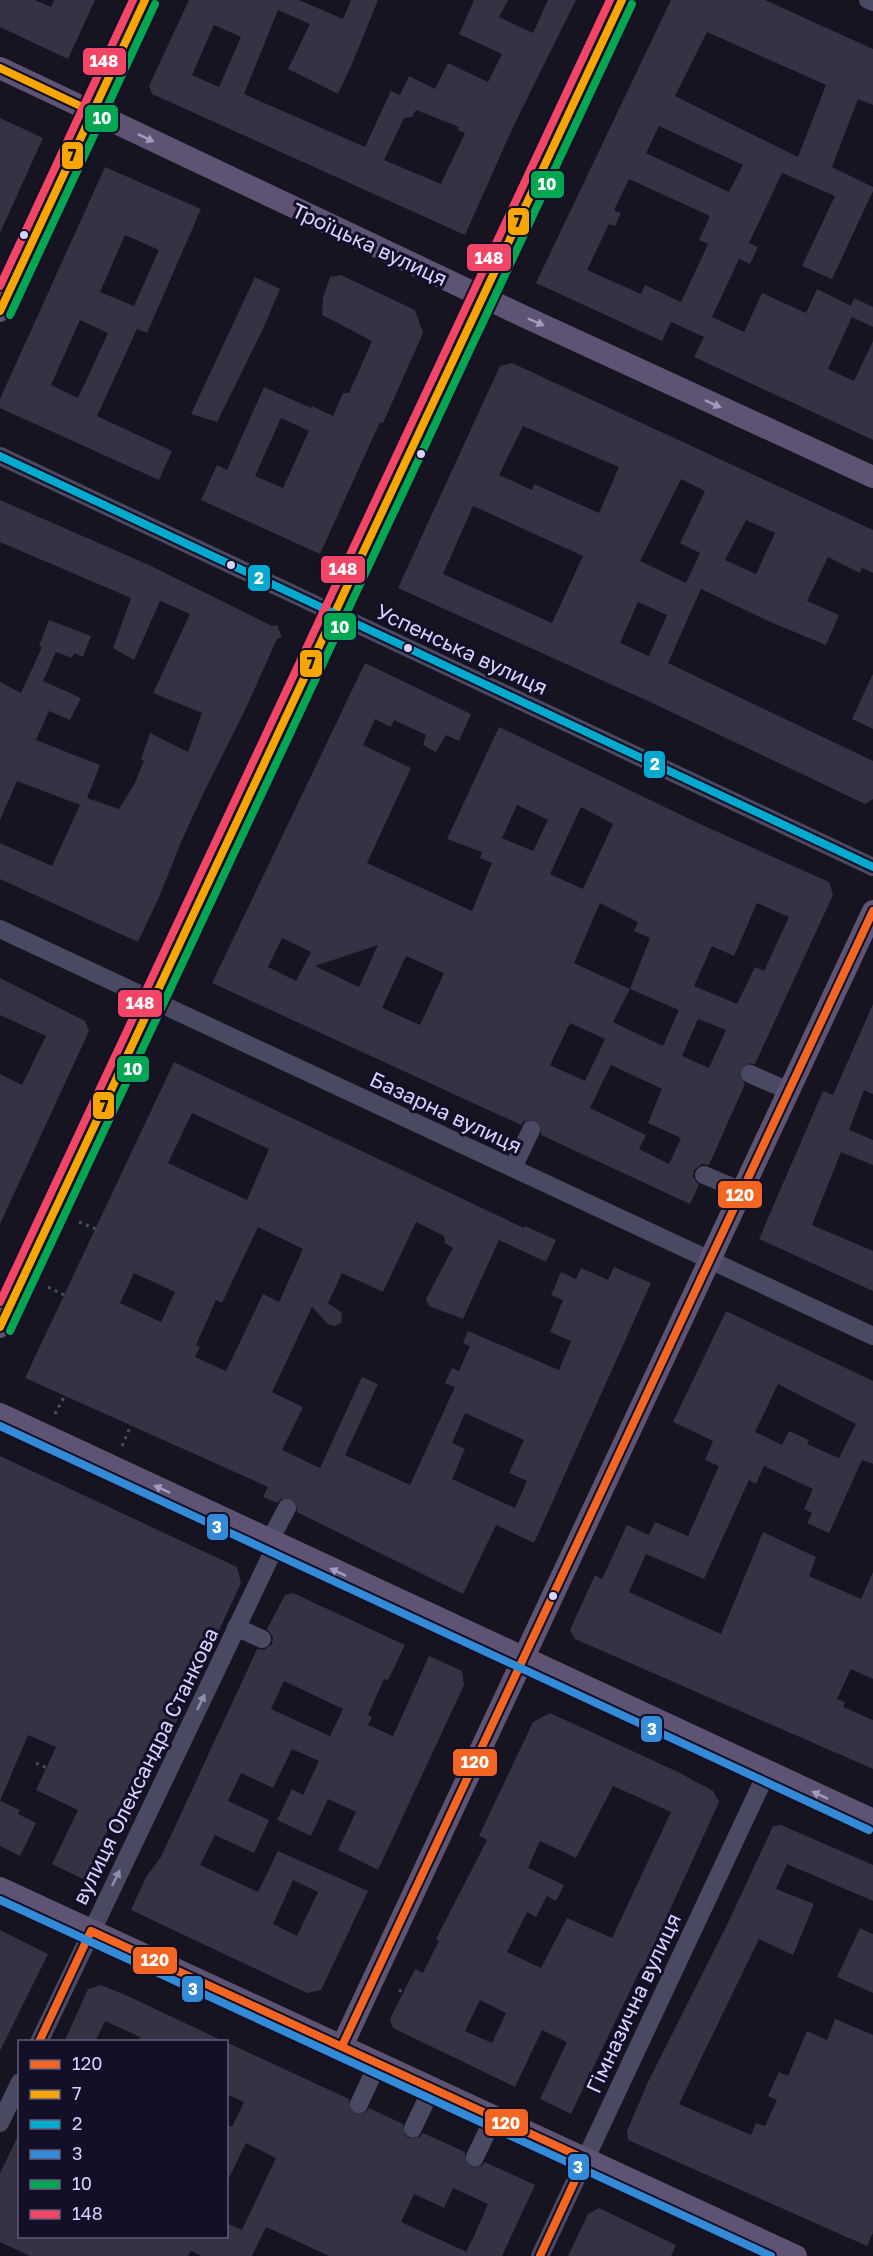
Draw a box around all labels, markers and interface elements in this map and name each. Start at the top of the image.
line badge: 148 [82,47,127,76]
text: 148 [90,51,118,71]
line badge: 10 [84,104,119,133]
text: 10 [93,108,111,128]
one-way arrow [137,133,154,142]
line badge: 7 [61,141,84,170]
text: 7 [68,145,77,165]
line badge: 10 [530,170,565,199]
text: 10 [538,174,556,194]
street label: Троїцька вулиця [288,197,452,291]
line badge: 7 [507,207,530,236]
text: 7 [514,211,523,231]
unlabelled marker [18,229,30,241]
line badge: 148 [466,243,512,272]
text: 148 [475,248,503,268]
one-way arrow [527,317,545,327]
one-way arrow [704,399,721,408]
unlabelled marker [415,448,427,460]
line badge: 148 [320,555,366,584]
unlabelled marker [225,559,237,571]
text: 148 [329,559,357,579]
line badge: 2 [247,564,271,592]
text: 2 [254,568,264,588]
street label: Успенська вулиця [372,598,552,700]
line badge: 10 [323,612,357,641]
text: 10 [331,617,349,637]
unlabelled marker [402,642,414,654]
line badge: 7 [299,649,323,678]
text: 7 [307,653,316,673]
line badge: 2 [643,750,666,779]
text: 2 [650,754,660,774]
line badge: 148 [117,989,163,1018]
text: 148 [126,993,154,1013]
line badge: 10 [116,1055,150,1083]
text: 10 [124,1059,142,1079]
street label: Базарна вулиця [366,1065,526,1159]
line badge: 7 [92,1091,115,1120]
text: 7 [100,1096,109,1116]
line badge: 120 [717,1180,763,1209]
text: 120 [726,1185,754,1205]
one-way arrow [153,1485,170,1494]
line badge: 3 [206,1513,229,1541]
text: 3 [212,1517,222,1537]
one-way arrow [330,1567,347,1576]
unlabelled marker [547,1590,559,1602]
street label: вулиця Олександра Станкова [66,1623,224,1909]
one-way arrow [196,1693,205,1710]
line badge: 3 [640,1715,663,1743]
text: 3 [647,1719,657,1739]
line badge: 120 [452,1748,498,1777]
text: 120 [461,1752,489,1772]
one-way arrow [812,1791,829,1800]
one-way arrow [112,1869,121,1886]
street label: Гімназична вулиця [580,1909,686,2097]
line badge: 120 [132,1946,178,1975]
text: 120 [141,1950,169,1970]
line badge: 3 [181,1975,204,2003]
text: 3 [188,1979,198,1999]
legend [18,2040,228,2238]
text: 120 [72,2052,102,2074]
text: 7 [72,2082,82,2104]
line badge: 120 [484,2108,529,2137]
text: 2 [72,2112,82,2134]
text: 120 [492,2113,520,2133]
text: 3 [72,2142,83,2164]
line badge: 3 [567,2153,590,2181]
text: 3 [573,2157,583,2177]
text: 10 [72,2172,92,2194]
text: 148 [72,2202,103,2224]

